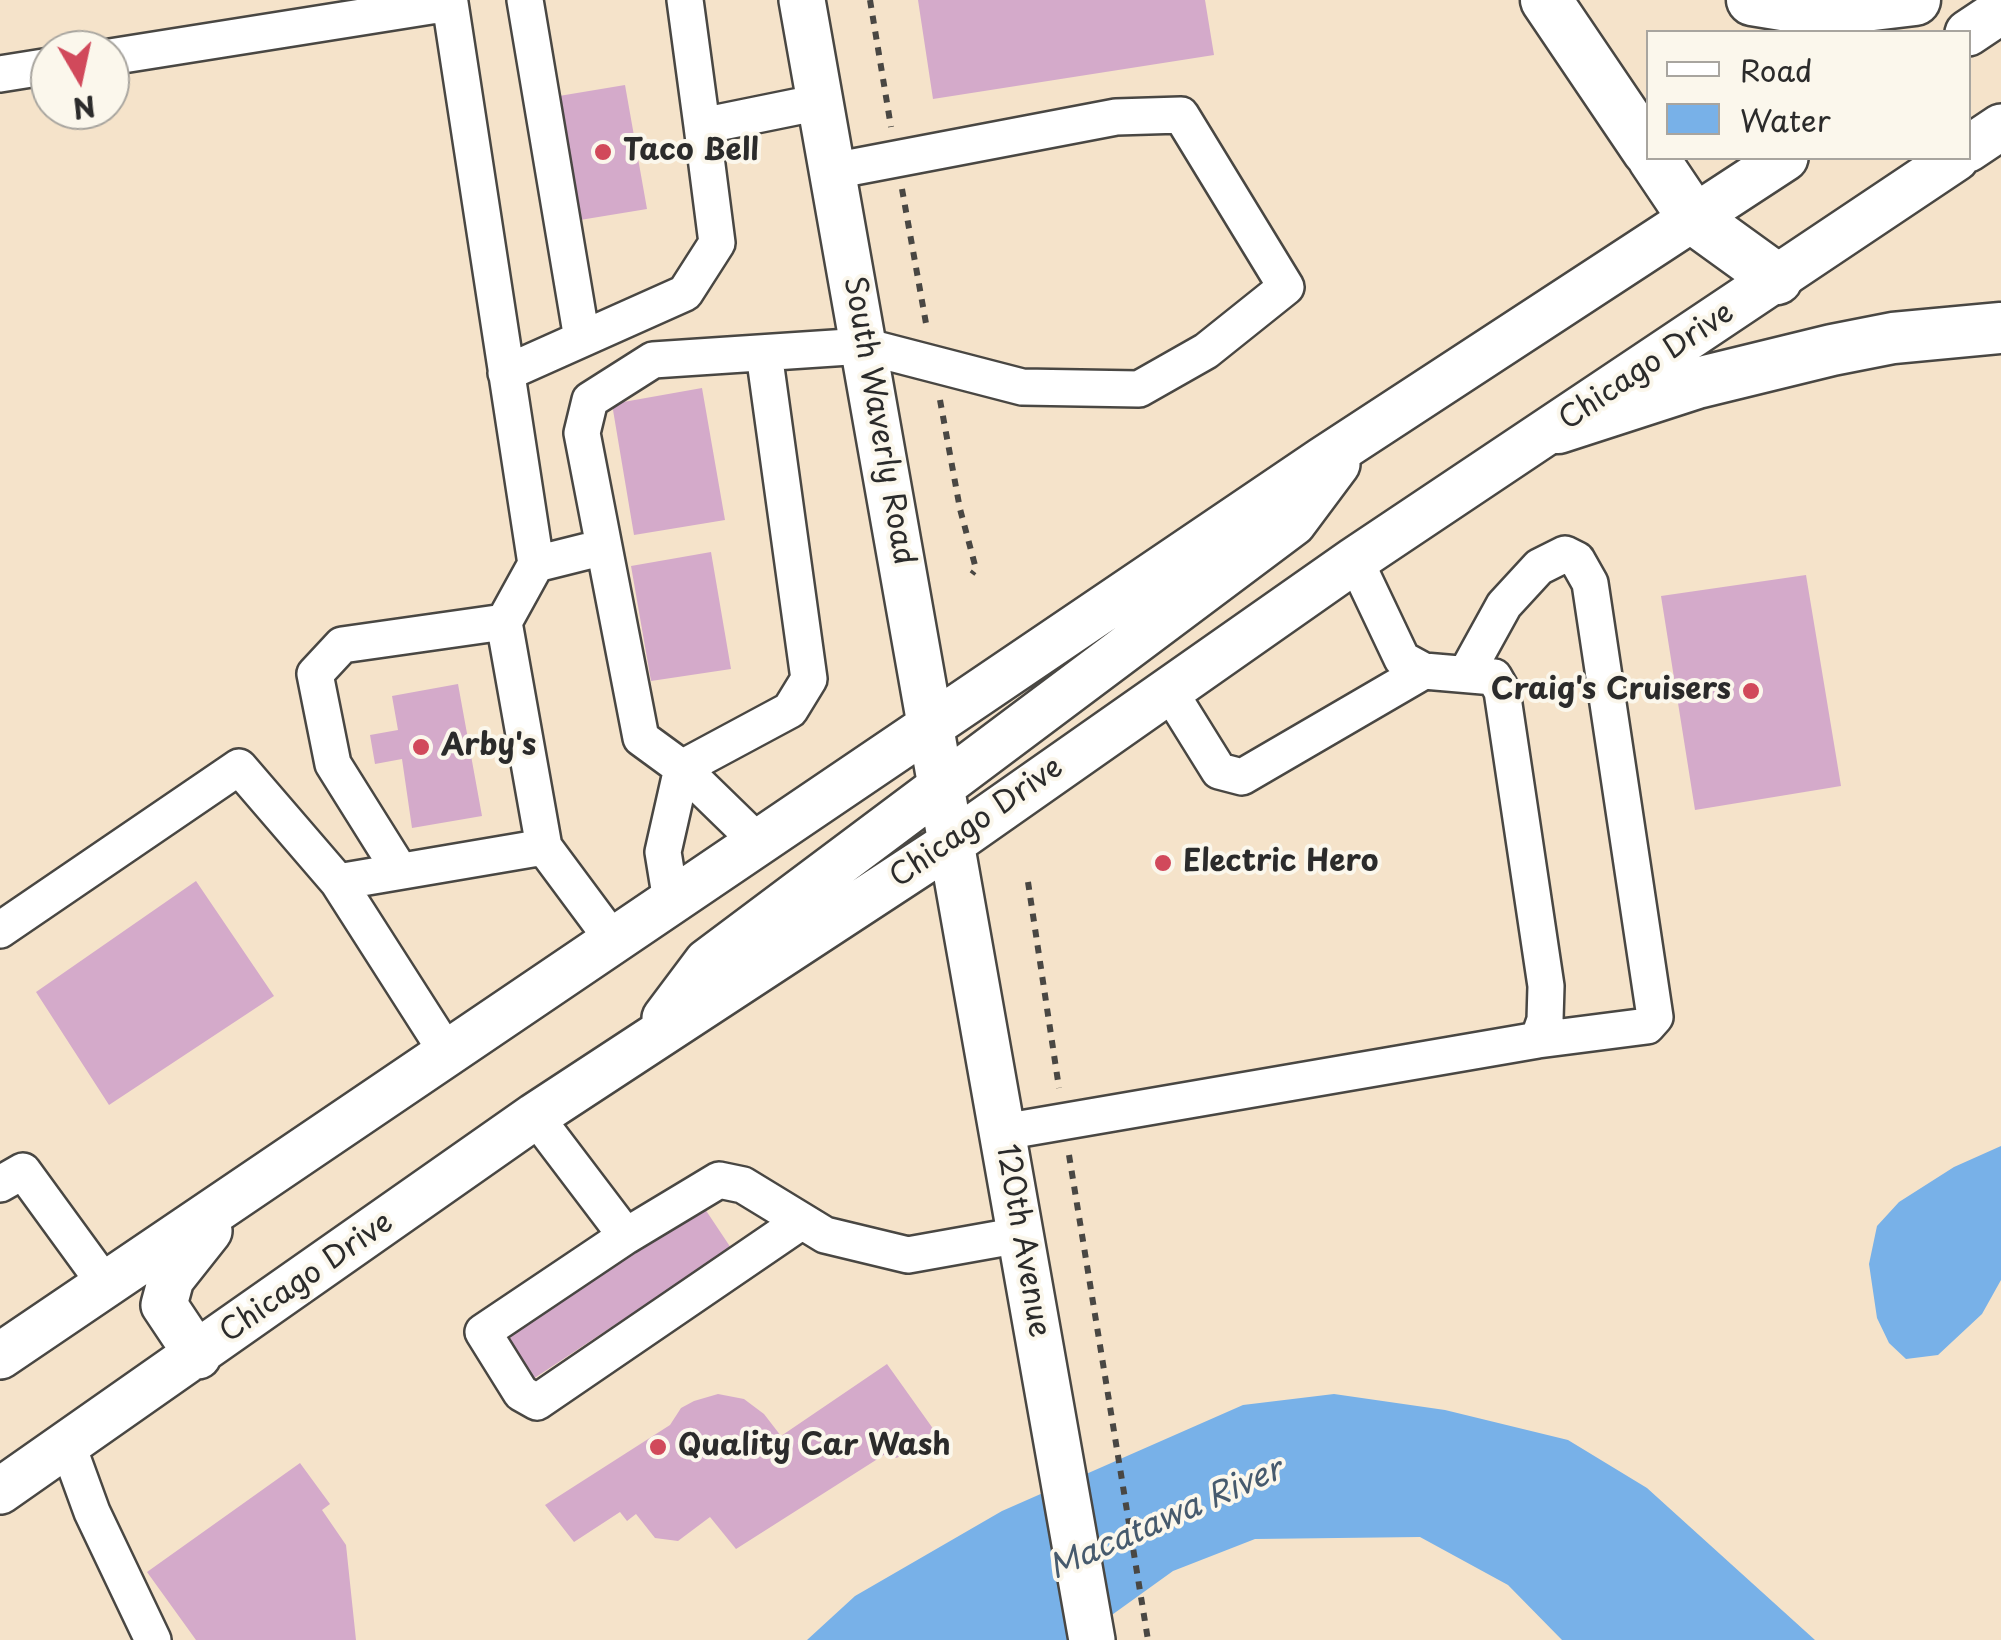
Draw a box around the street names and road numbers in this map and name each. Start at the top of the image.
street label: South Waverly Road [835,274,921,568]
street label: Chicago Drive [1553,295,1741,439]
street label: Chicago Drive [884,750,1070,896]
street label: 120th Avenue [987,1142,1057,1340]
street label: Chicago Drive [214,1205,400,1351]

